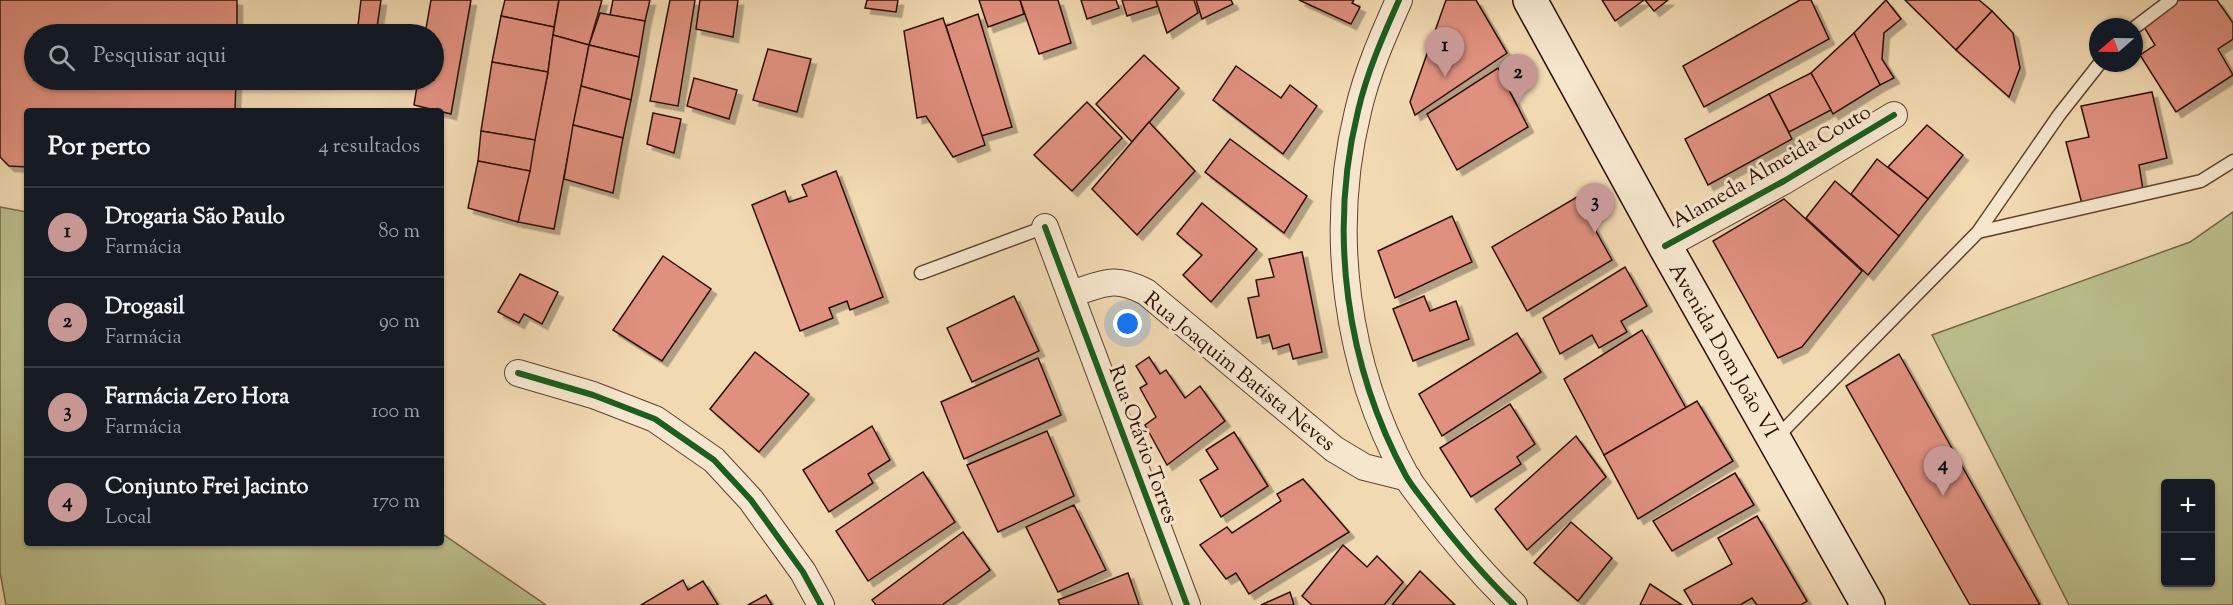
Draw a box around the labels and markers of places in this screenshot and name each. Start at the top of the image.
pin: 1 [1426,28,1464,77]
pin: 2 [1498,54,1538,104]
pin: 3 [1576,184,1614,233]
pin: 4 [1924,446,1962,496]

